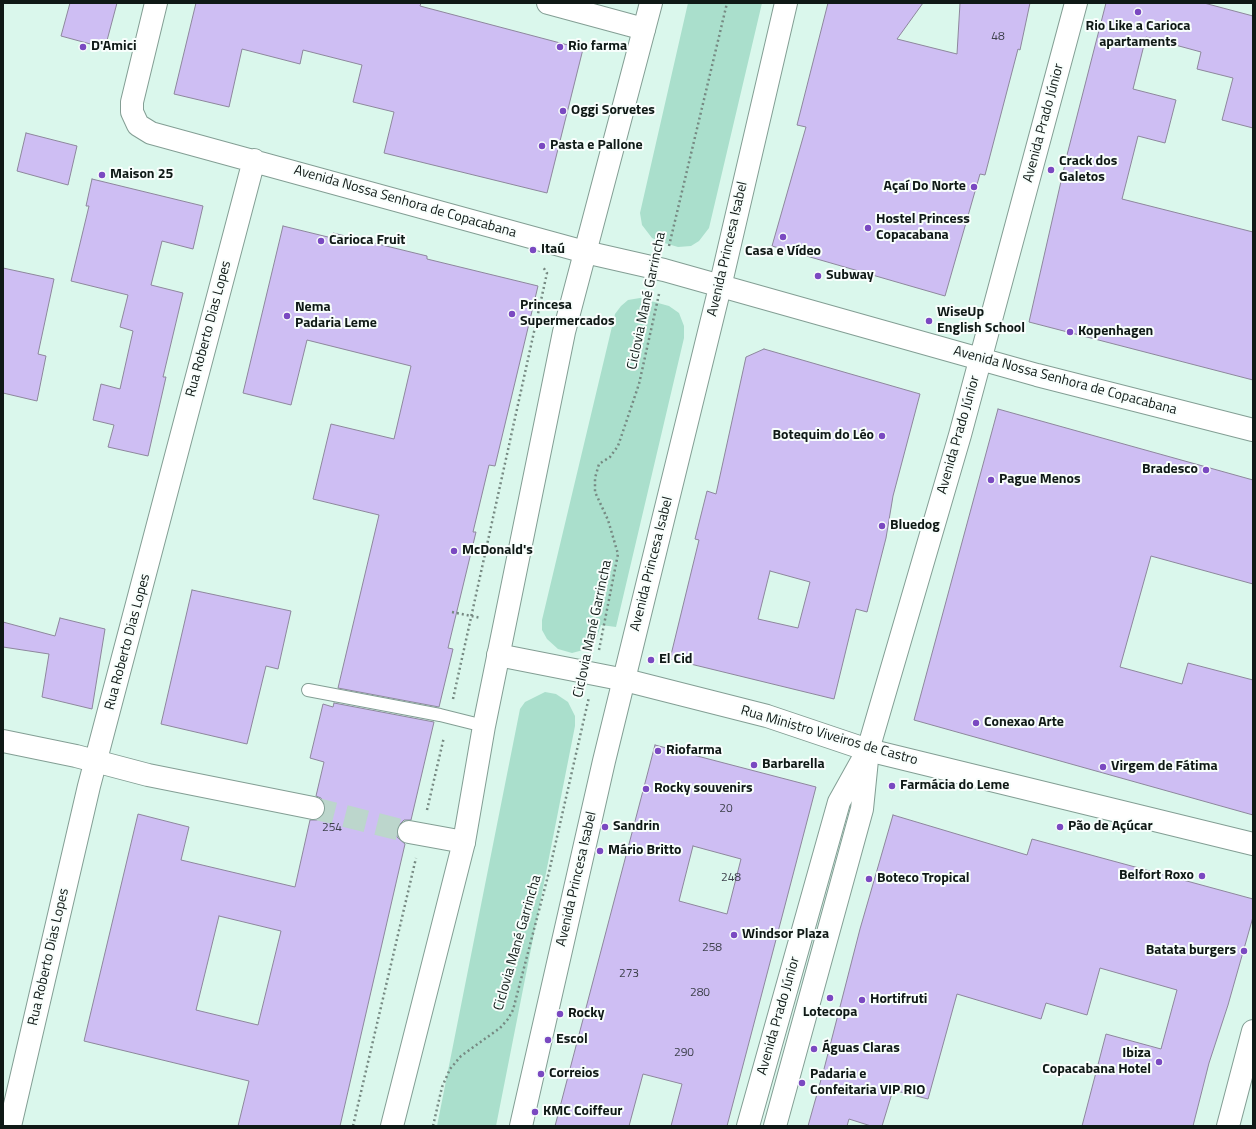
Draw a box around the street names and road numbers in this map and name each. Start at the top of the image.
street label: Avenida Prado Júnior [1020,62,1068,184]
street label: Avenida Nossa Senhora de Copacabana [292,162,518,242]
street label: Avenida Princesa Isabel [704,180,752,318]
street label: Ciclovia Mané Garrincha [624,231,670,371]
street label: Rua Roberto Dias Lopes [183,259,235,399]
street label: Avenida Nossa Senhora de Copacabana [951,343,1179,419]
street label: Avenida Prado Júnior [934,374,984,496]
street label: Avenida Princesa Isabel [627,495,677,633]
street label: Ciclovia Mané Garrincha [570,559,616,699]
street label: Rua Roberto Dias Lopes [102,572,154,712]
street label: Rua Ministro Viveiros de Castro [739,703,919,769]
street label: Avenida Princesa Isabel [553,810,601,948]
street label: Ciclovia Mané Garrincha [491,873,545,1013]
street label: Rua Roberto Dias Lopes [25,887,73,1027]
street label: Avenida Prado Júnior [754,955,804,1077]

